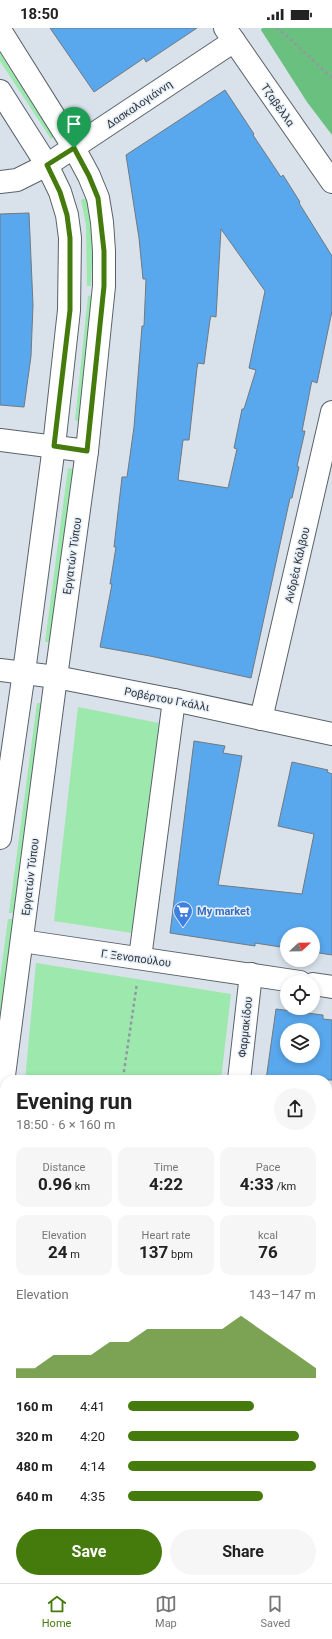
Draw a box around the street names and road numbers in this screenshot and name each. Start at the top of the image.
street label: Δασκαλογιάννη [104,77,175,131]
street label: Τζαβέλλα [258,81,297,130]
street label: Εργατών Τύπου [61,517,84,596]
street label: Ανδρέα Κάλβου [282,526,313,604]
street label: Ροβέρτου Γκάλλι [123,685,211,714]
street label: Εργατών Τύπου [19,838,42,916]
street label: Γ. Ξενοπούλου [100,947,172,970]
street label: Φαρμακίδου [236,996,255,1058]

